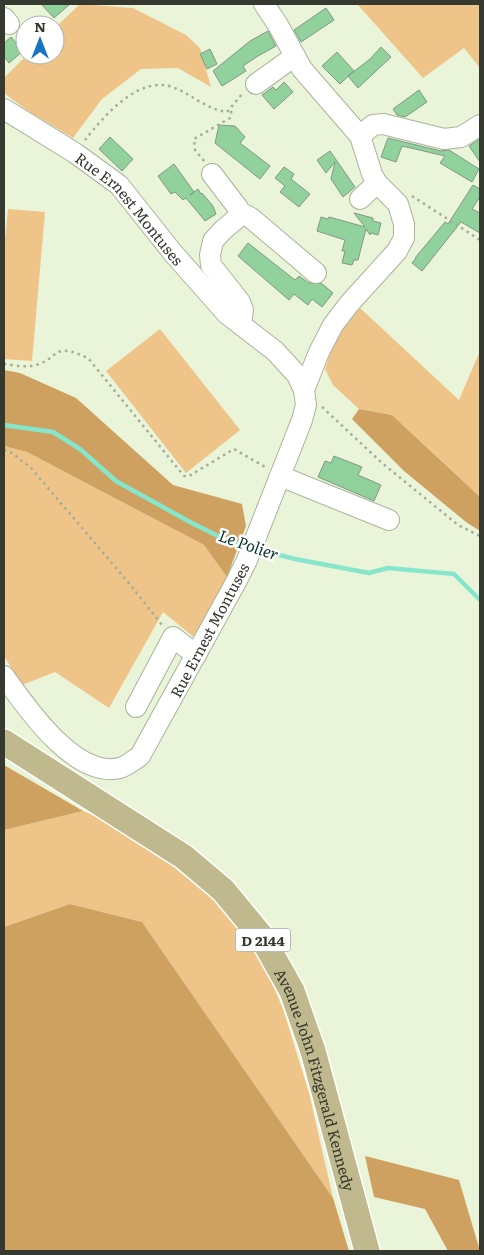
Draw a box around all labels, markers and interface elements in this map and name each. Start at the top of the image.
north arrow [15,15,65,65]
text: N [34,16,46,36]
street label: Rue Ernest Montuses [71,146,190,270]
water label: Le Polier [216,523,282,565]
street label: Rue Ernest Montuses [164,558,254,701]
road number: D 2144 [236,928,290,952]
street label: Avenue John Fitzgerald Kennedy [270,963,362,1194]

